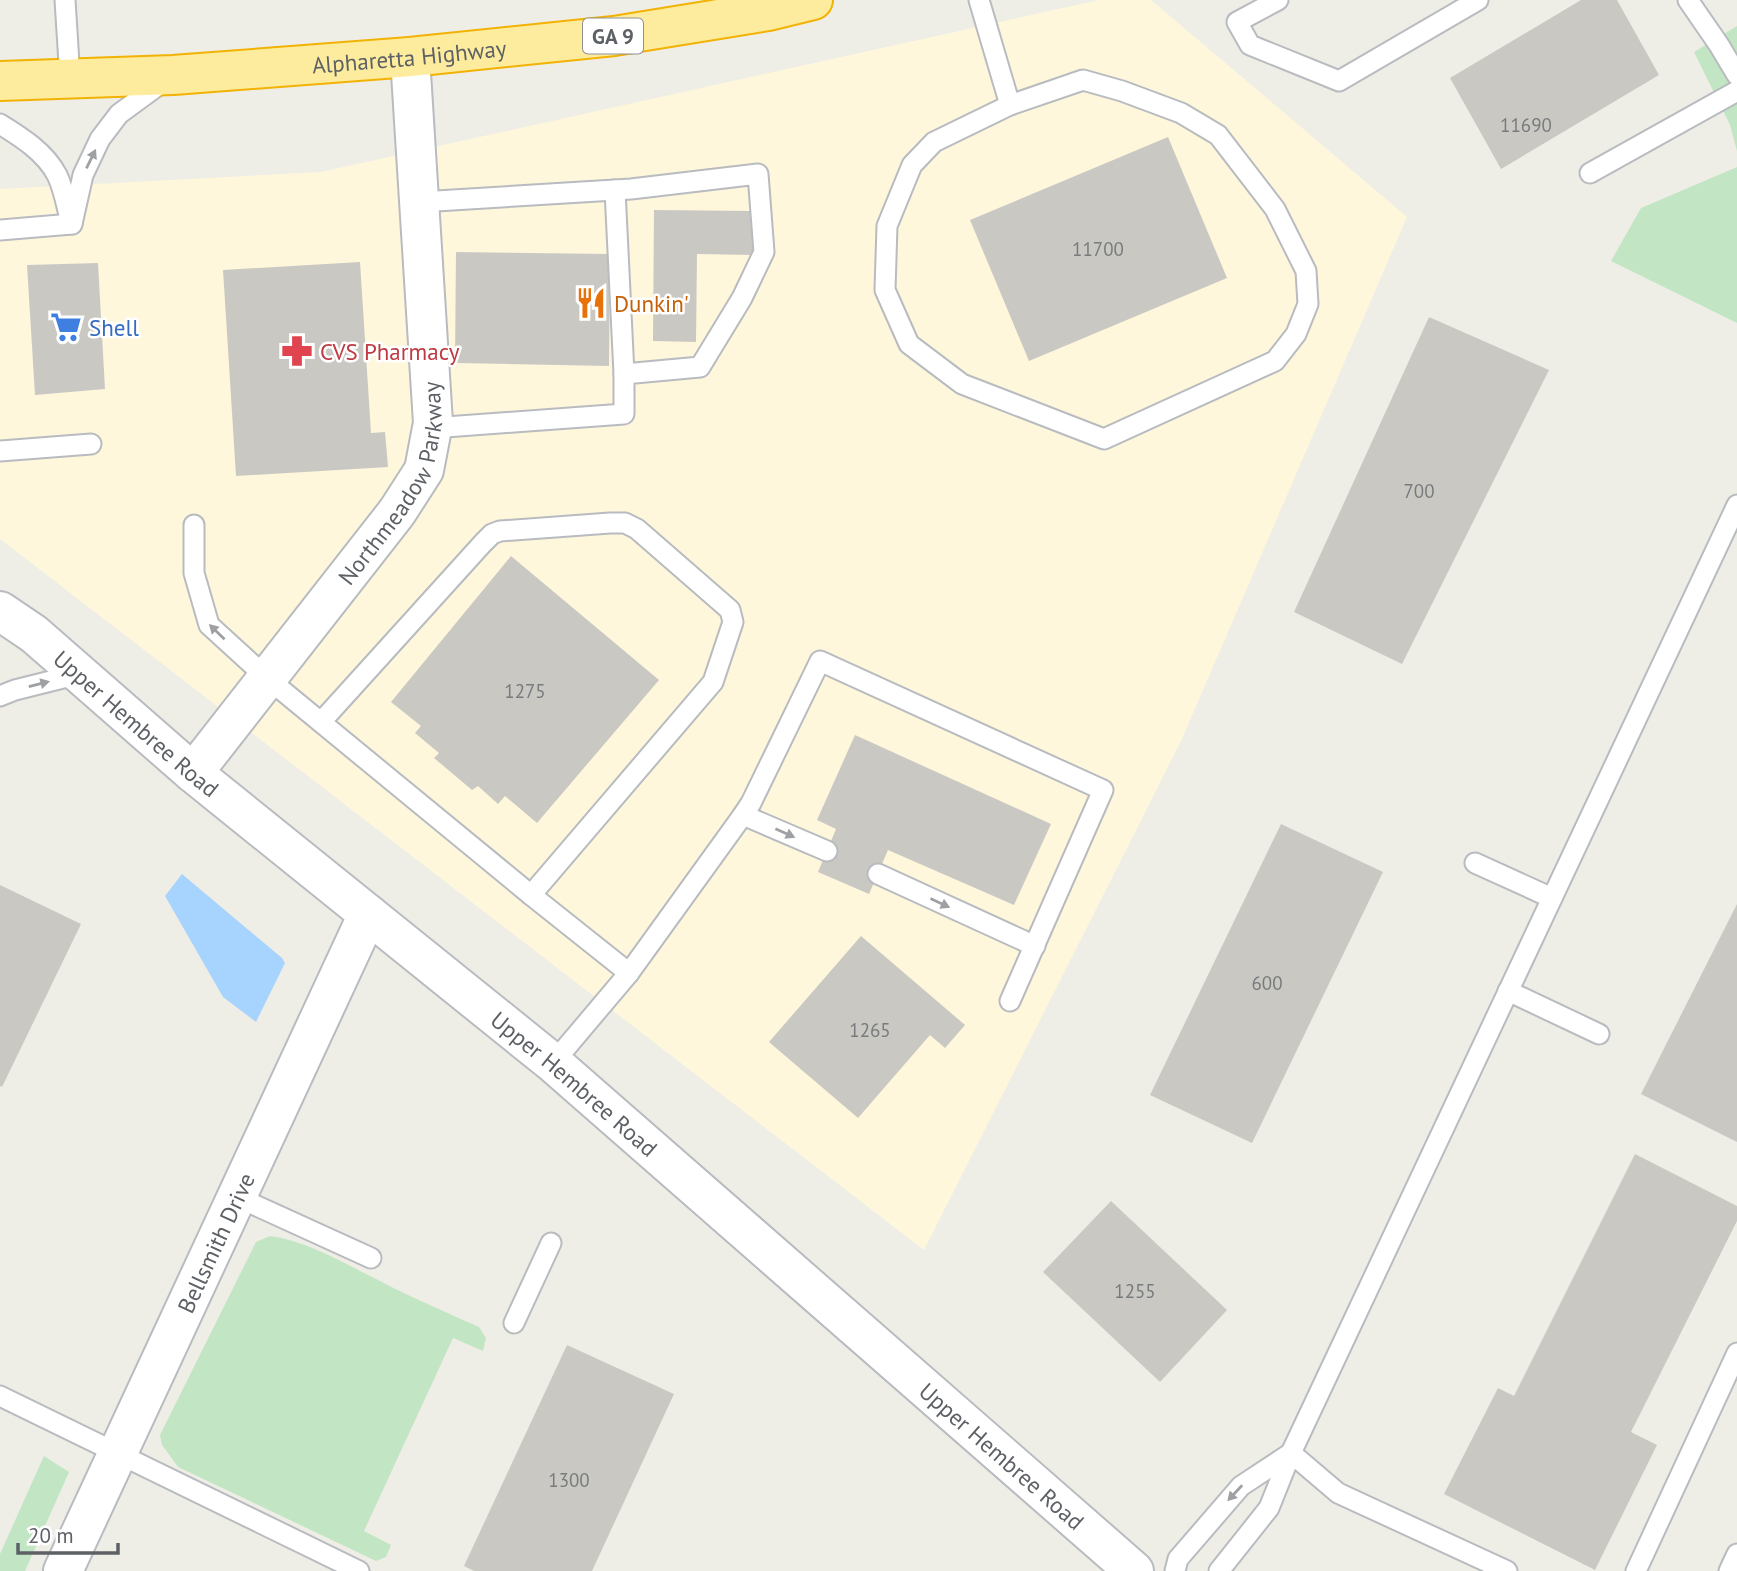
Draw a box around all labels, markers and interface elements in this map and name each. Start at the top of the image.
road number: GA 9 [583,19,643,54]
street label: Alpharetta Highway [311,33,508,79]
house number: 11690 [1500,113,1552,137]
one-way arrow [85,149,96,169]
house number: 11700 [1072,237,1124,261]
restaurant icon: Dunkin' [574,286,608,320]
place label: Dunkin' [614,289,689,318]
supermarket icon: Shell [49,310,83,344]
place label: Shell [89,313,139,342]
pharmacy icon: CVS Pharmacy [280,334,314,368]
place label: CVS Pharmacy [320,337,460,366]
street label: Northmeadow Parkway [332,380,448,590]
house number: 700 [1403,479,1435,503]
one-way arrow [209,623,226,640]
street label: Upper Hembree Road [48,644,225,803]
one-way arrow [28,678,50,689]
house number: 1275 [504,679,546,703]
one-way arrow [775,827,795,839]
one-way arrow [930,897,950,909]
house number: 600 [1251,971,1283,995]
street label: Upper Hembree Road [485,1004,664,1162]
house number: 1265 [849,1018,891,1042]
street label: Bellsmith Drive [170,1168,260,1317]
house number: 1255 [1114,1279,1156,1303]
street label: Upper Hembree Road [914,1376,1091,1536]
house number: 1300 [548,1468,590,1492]
one-way arrow [1228,1484,1244,1501]
scale bar [18,1512,117,1556]
text: 20 m [28,1522,74,1549]

